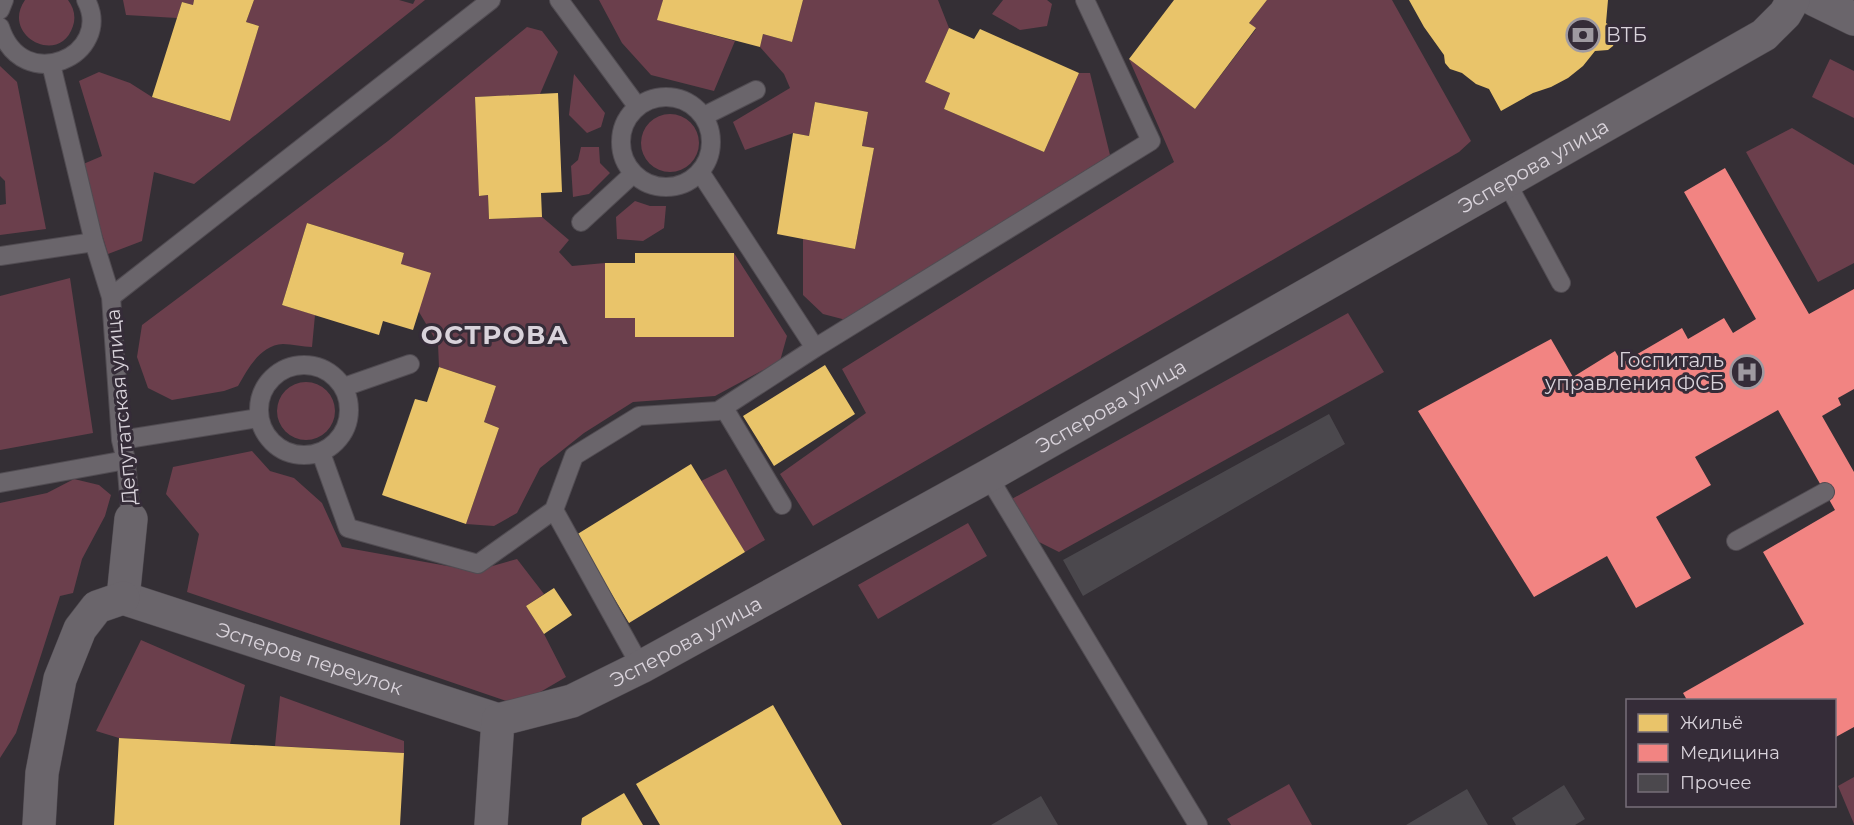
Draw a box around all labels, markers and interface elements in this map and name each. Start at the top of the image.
bank icon: ВТБ [1565,17,1601,53]
place label: ВТБ [1606,23,1647,47]
street label: Эсперова улица [1454,114,1613,218]
street label: Депутатская улица [100,308,142,506]
district label: ОСТРОВА [421,319,569,351]
place label: Госпиталь управления ФСБ [1544,348,1724,395]
street label: Эсперова улица [1031,354,1190,458]
hospital icon: Госпиталь управления ФСБ [1729,354,1765,390]
street label: Эсперова улица [606,591,766,692]
street label: Эсперов переулок [213,617,406,700]
legend [1626,699,1836,807]
text: Жильё [1680,712,1743,734]
text: Медицина [1680,742,1780,764]
text: Прочее [1680,772,1752,794]

